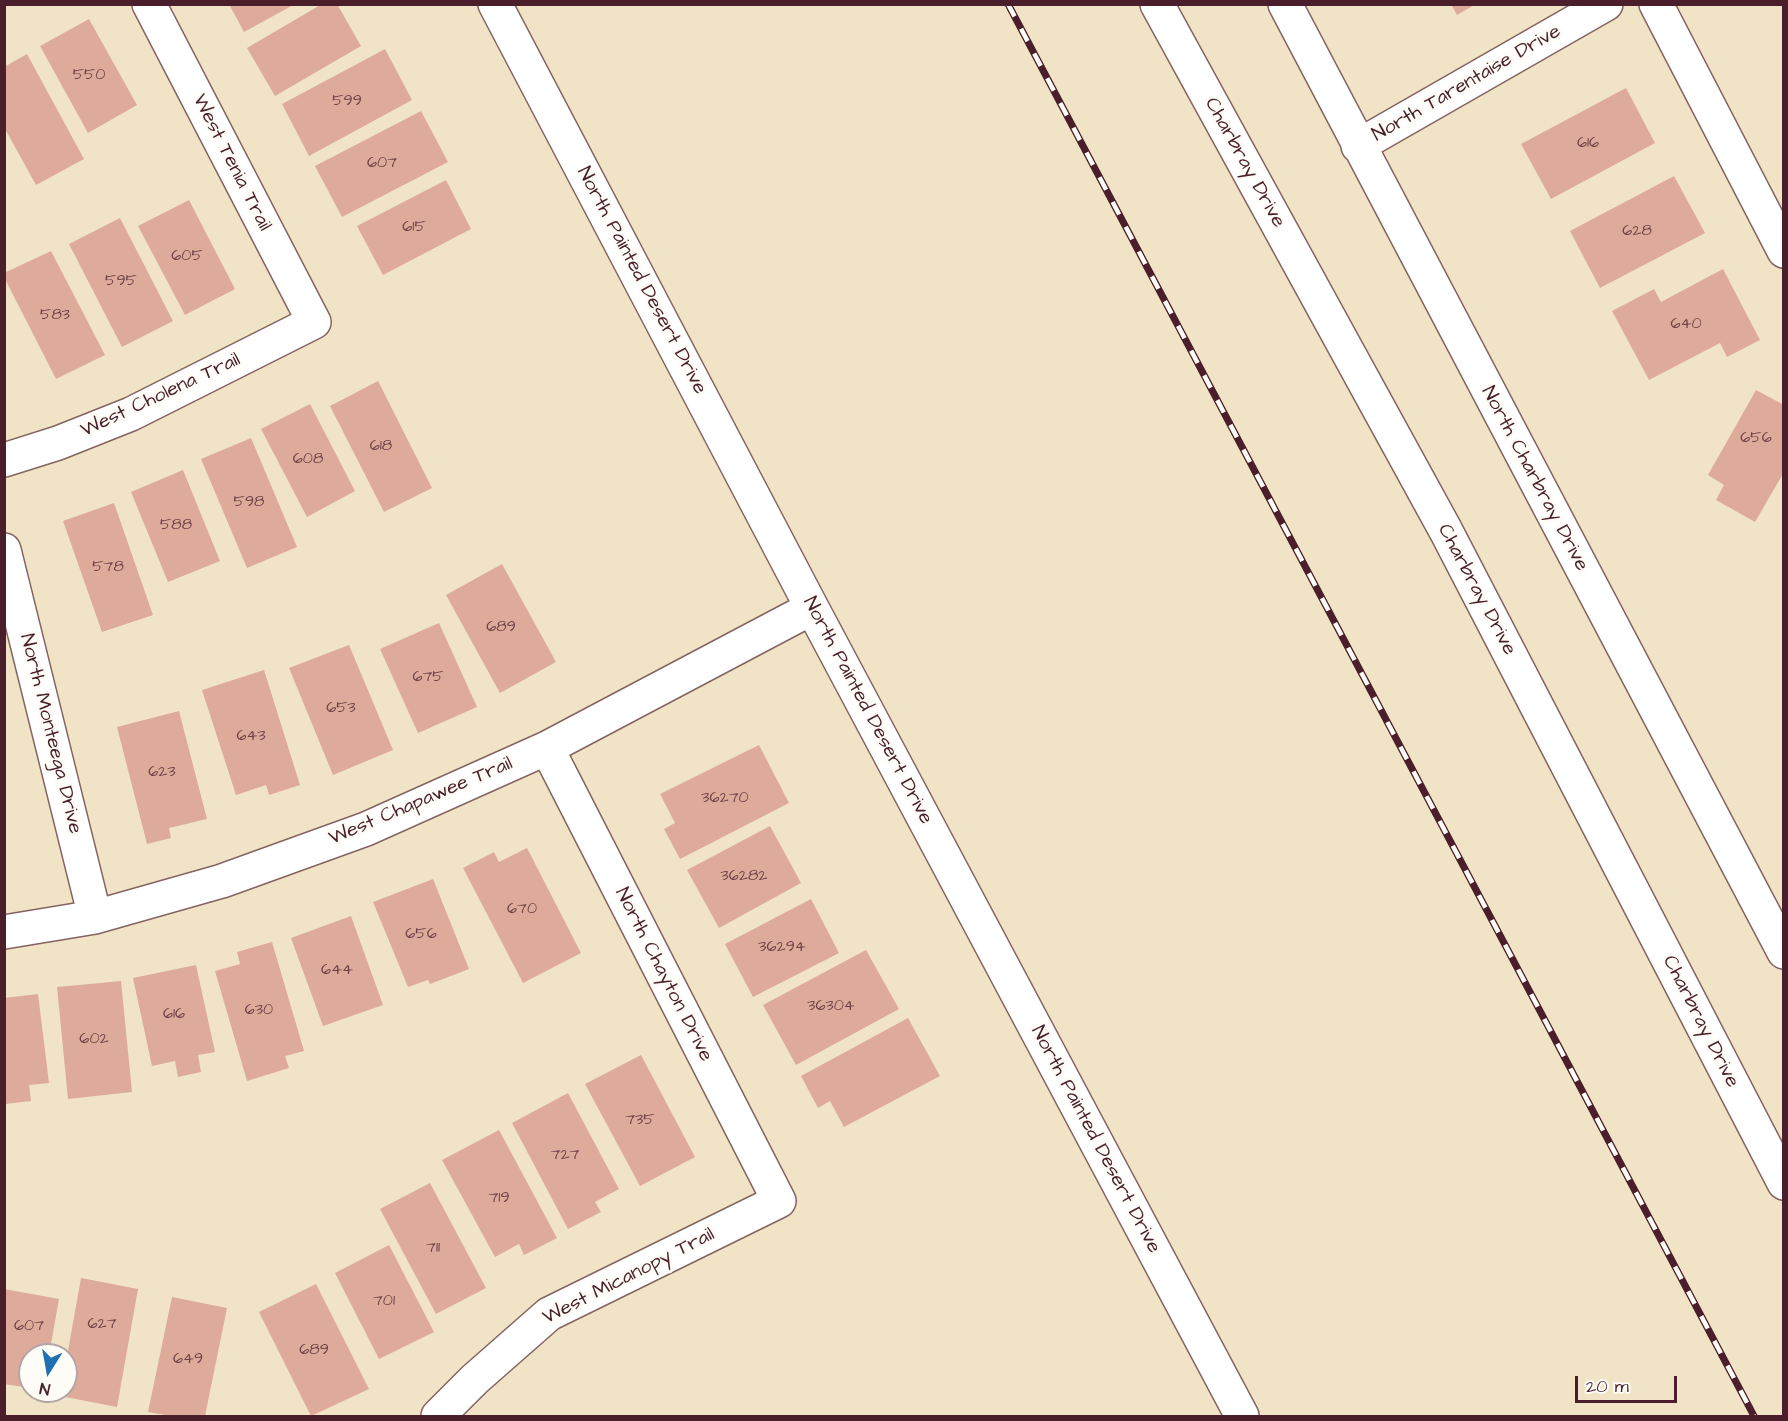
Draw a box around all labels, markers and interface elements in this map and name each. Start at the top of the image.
street label: North Tarentaise Drive [1368,20,1566,148]
house number: 550 [73,66,105,86]
street label: West Tenia Trail [186,91,276,235]
house number: 599 [332,92,362,112]
street label: Charbray Drive [1198,94,1290,232]
house number: 616 [1577,134,1599,154]
house number: 607 [367,154,397,174]
street label: North Painted Desert Drive [571,163,711,399]
house number: 615 [402,218,426,238]
house number: 628 [1622,222,1652,242]
house number: 605 [171,247,203,267]
house number: 595 [105,272,137,292]
house number: 583 [40,306,70,326]
house number: 640 [1670,315,1702,335]
street label: West Cholena Trail [78,349,244,443]
street label: North Charbray Drive [1475,383,1593,575]
house number: 656 [1740,429,1772,449]
house number: 618 [370,437,392,457]
house number: 608 [293,450,323,470]
house number: 598 [234,493,264,513]
house number: 588 [160,516,192,536]
street label: Charbray Drive [1431,520,1521,660]
house number: 578 [92,558,124,578]
street label: North Painted Desert Drive [797,593,937,829]
house number: 689 [486,618,516,638]
street label: North Monteega Drive [14,632,86,836]
house number: 675 [412,668,444,688]
house number: 653 [326,699,356,719]
house number: 643 [236,727,266,747]
street label: West Chapawee Trail [326,752,516,852]
house number: 623 [148,763,176,783]
house number: 36270 [701,789,749,809]
house number: 36282 [721,867,767,887]
street label: North Chayton Drive [609,884,717,1066]
house number: 670 [507,900,537,920]
house number: 656 [405,925,437,945]
house number: 36294 [758,938,806,958]
street label: Charbray Drive [1656,952,1744,1092]
house number: 644 [321,961,353,981]
house number: 36304 [807,997,855,1017]
house number: 630 [245,1001,273,1021]
house number: 616 [163,1005,185,1025]
street label: North Painted Desert Drive [1025,1022,1165,1258]
house number: 602 [79,1030,109,1050]
house number: 735 [625,1111,655,1131]
house number: 727 [551,1146,579,1166]
house number: 719 [488,1189,510,1209]
street label: West Micanopy Trail [539,1223,719,1331]
house number: 711 [426,1239,440,1259]
house number: 701 [373,1292,395,1312]
house number: 627 [87,1315,117,1335]
house number: 607 [14,1317,44,1337]
house number: 689 [299,1341,329,1361]
north arrow [18,1343,78,1403]
house number: 649 [173,1350,203,1370]
scale bar [1578,1364,1680,1402]
text: 20 m [1586,1374,1629,1399]
text: N [38,1377,52,1400]

